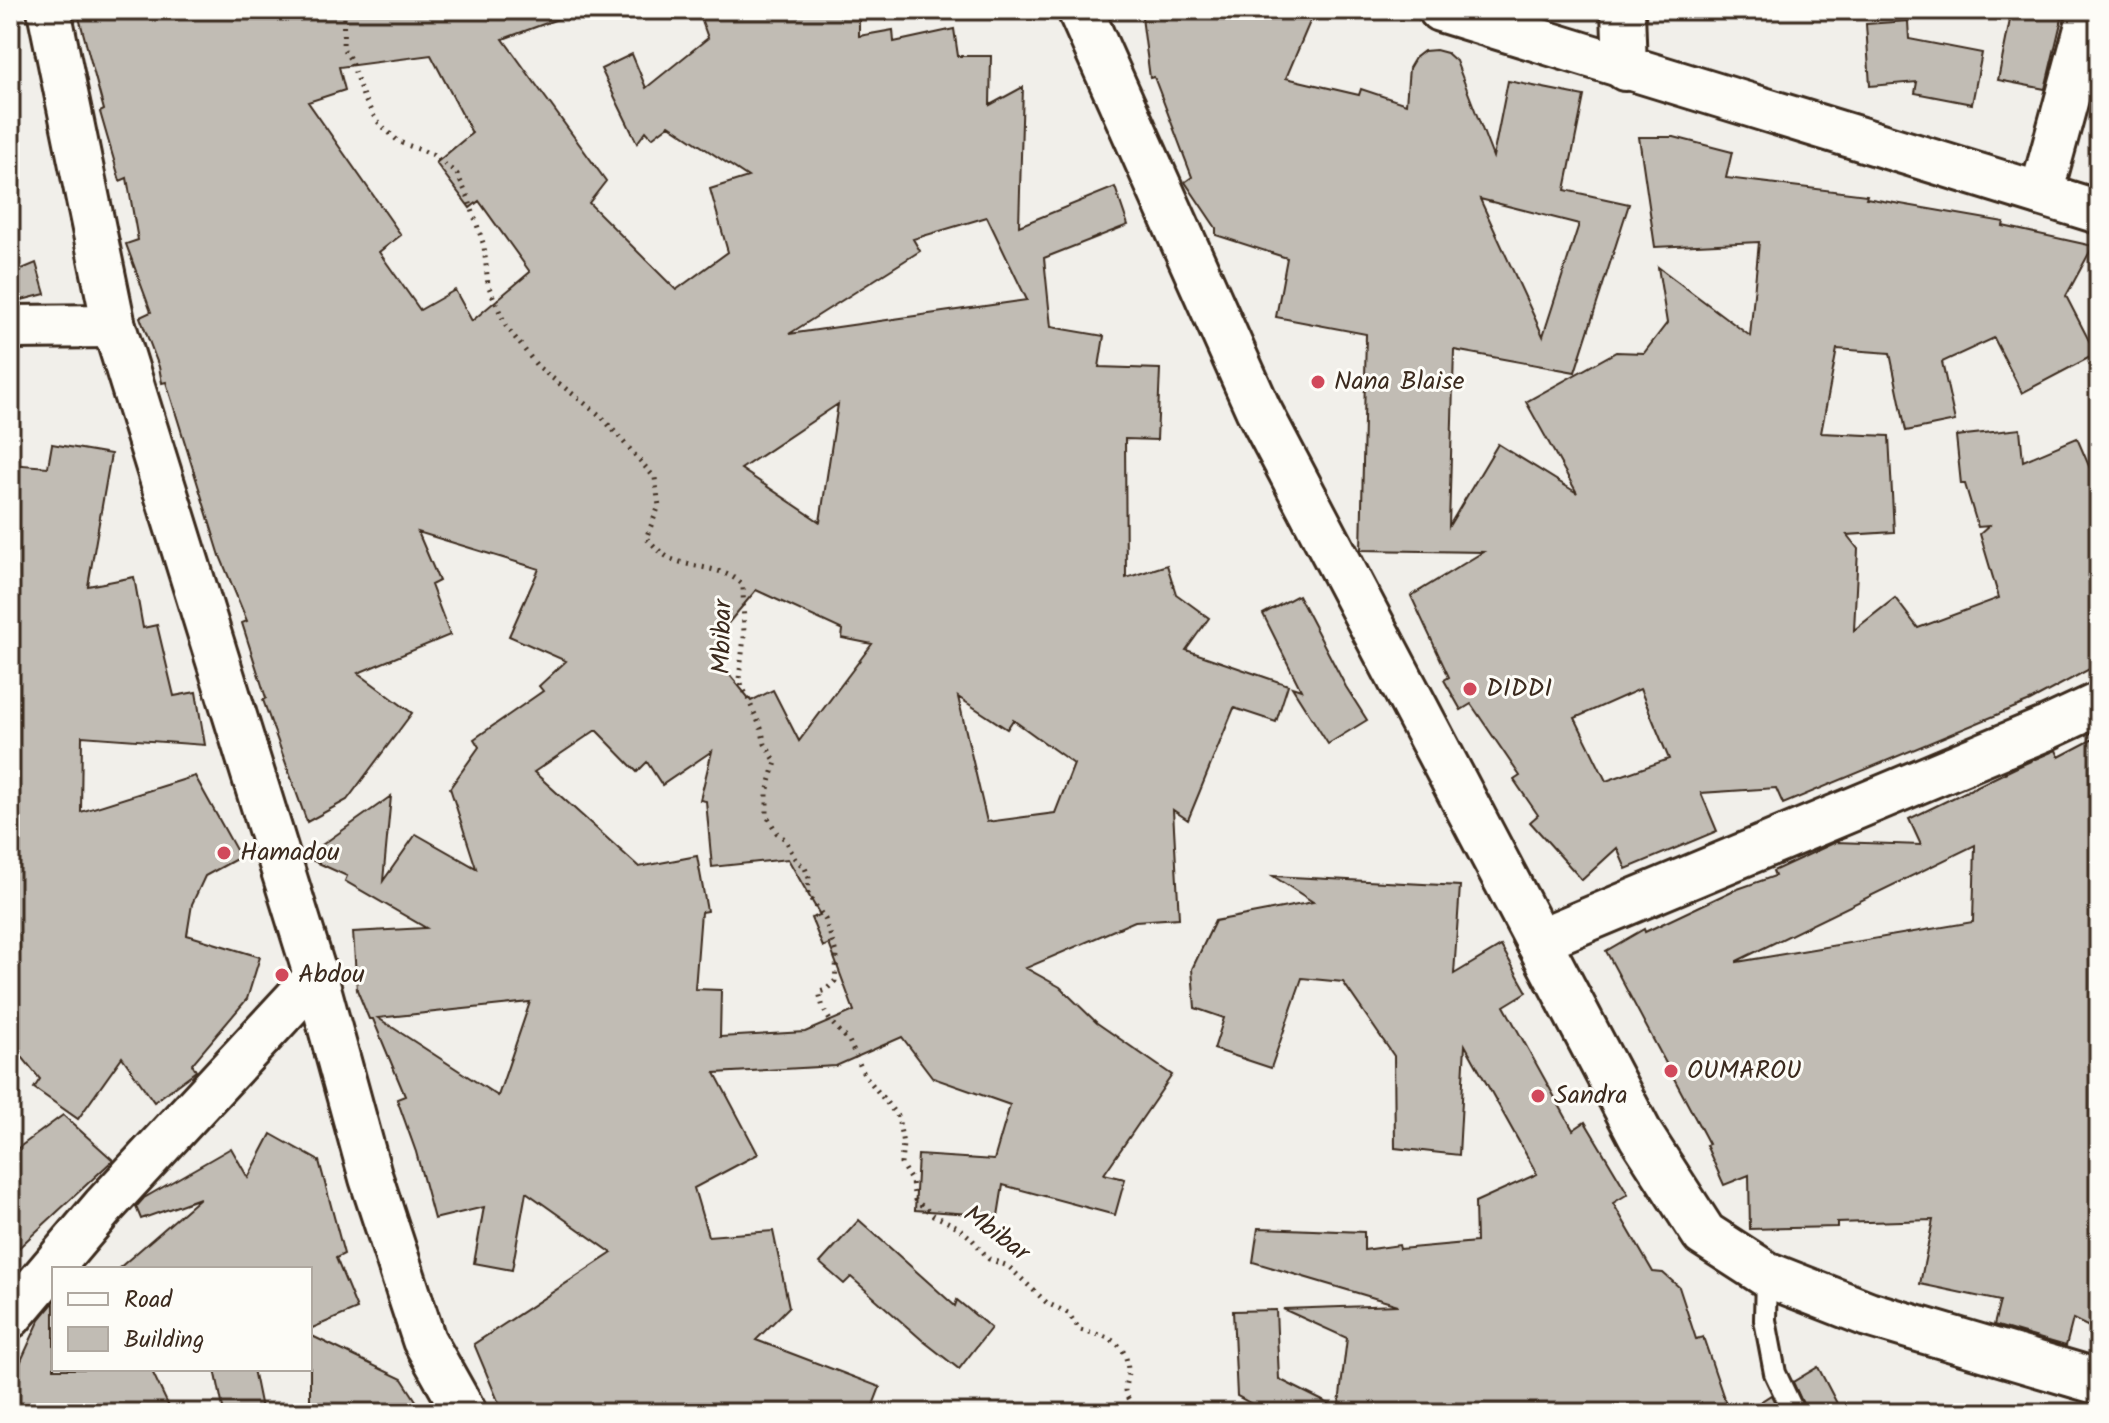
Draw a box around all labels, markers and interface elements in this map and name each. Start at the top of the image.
place label: Nana Blaise [1334,361,1465,403]
marker: Nana Blaise [1309,373,1327,391]
street label: Mbibar [701,598,745,675]
place label: DIDDI [1486,668,1552,710]
marker: DIDDI [1461,680,1479,698]
place label: Hamadou [240,832,340,874]
marker: Hamadou [215,844,233,862]
place label: Abdou [298,954,365,996]
marker: Abdou [273,966,291,984]
place label: OUMAROU [1687,1050,1801,1092]
marker: OUMAROU [1662,1062,1680,1080]
place label: Sandra [1554,1075,1628,1117]
marker: Sandra [1529,1087,1547,1105]
street label: Mbibar [953,1195,1040,1274]
legend [52,1267,312,1371]
text: Road [124,1281,173,1320]
text: Building [124,1321,204,1360]

